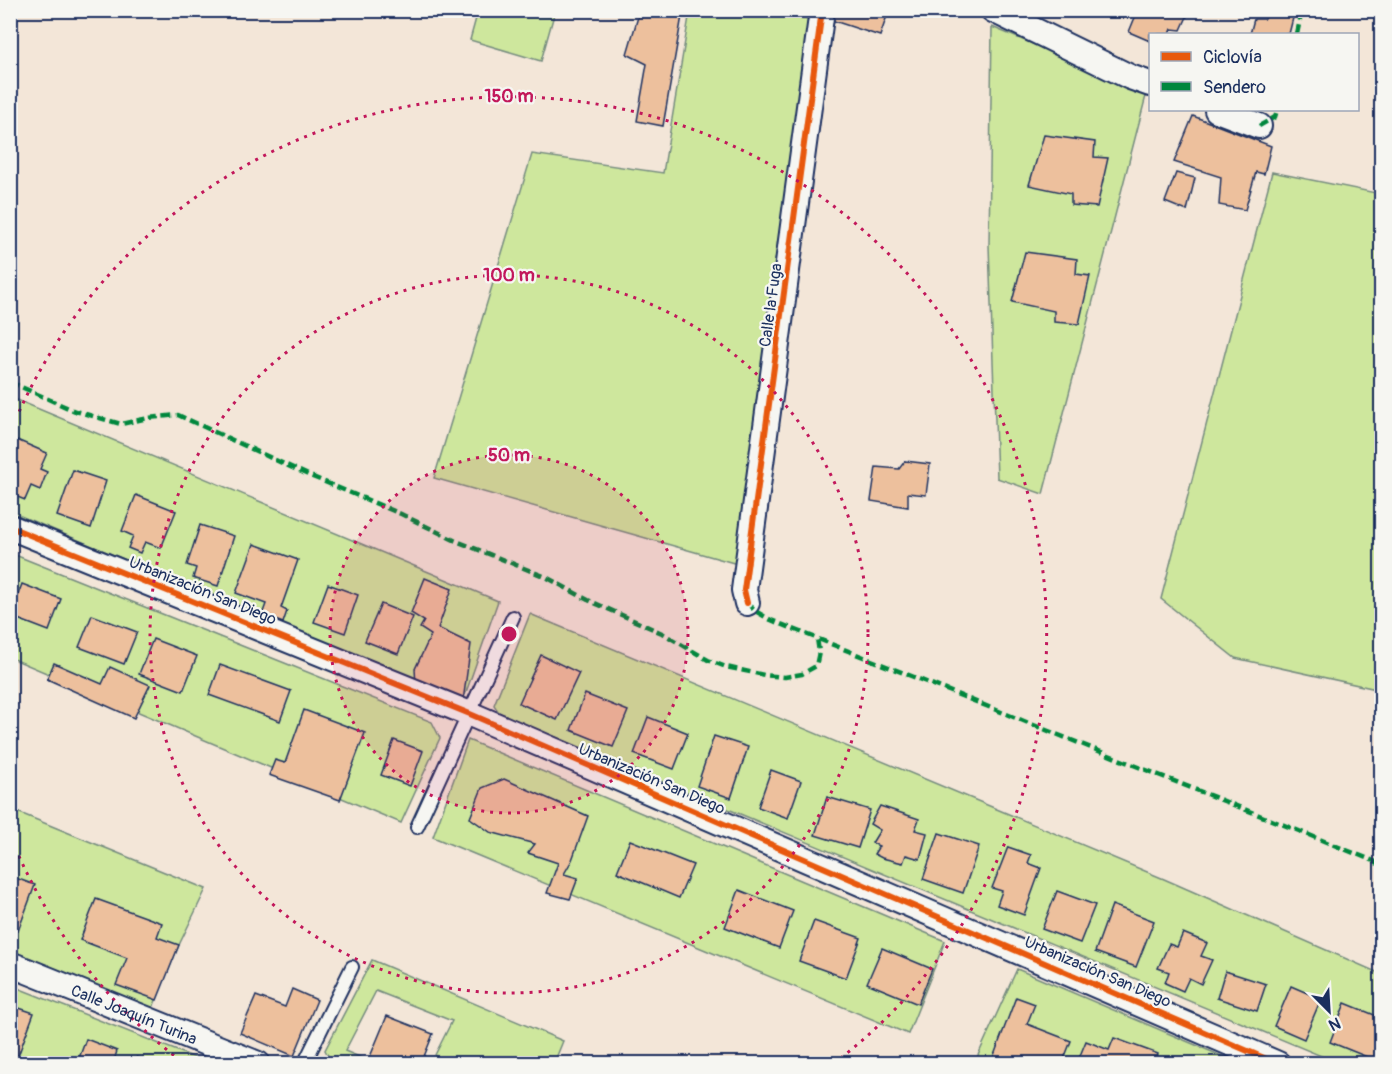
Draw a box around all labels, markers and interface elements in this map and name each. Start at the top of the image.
legend [1149,33,1359,111]
text: Ciclovía [1203,46,1262,69]
text: Sendero [1203,76,1266,99]
text: 150 m [485,85,534,108]
street label: Calle la Fuga [755,262,787,348]
text: 100 m [483,264,535,287]
text: 50 m [488,444,530,467]
street label: Urbanización San Diego [126,552,280,630]
centre of rings [499,624,519,644]
street label: Urbanización San Diego [575,739,728,819]
street label: Urbanización San Diego [1021,932,1174,1012]
street label: Calle Joaquín Turina [68,981,200,1049]
north arrow [1299,981,1359,1041]
text: N [1326,1012,1344,1035]

